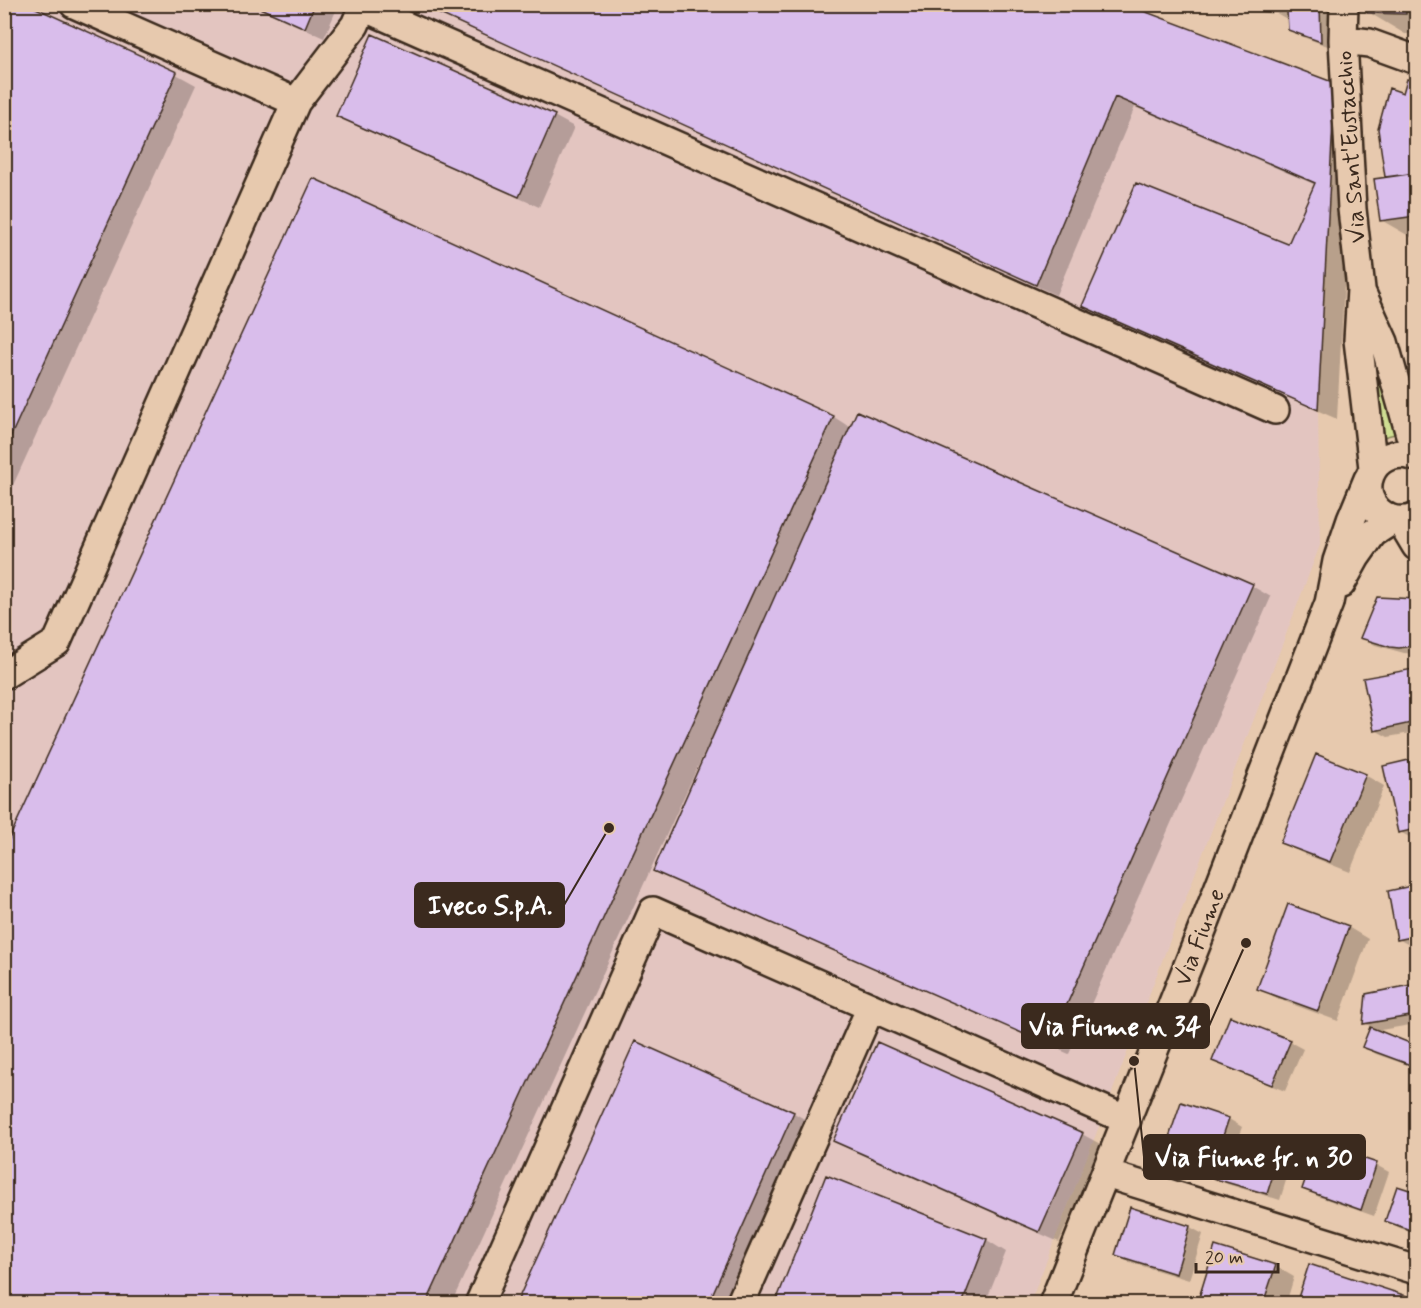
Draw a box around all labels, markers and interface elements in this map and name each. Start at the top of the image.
street label: Via Sant'Eustacchio [1329,50,1374,244]
callout: Iveco S.p.A. [415,883,564,927]
street label: Via Fiume [1168,884,1233,991]
text: Iveco S.p.A. [428,890,552,924]
callout: Via Fiume n 34 [1022,1004,1209,1048]
text: Via Fiume n 34 [1029,1011,1201,1045]
callout: Via Fiume fr. n 30 [1144,1135,1365,1179]
text: Via Fiume fr. n 30 [1155,1142,1353,1176]
scale bar [1196,1236,1278,1274]
text: 20 m [1205,1246,1243,1270]

